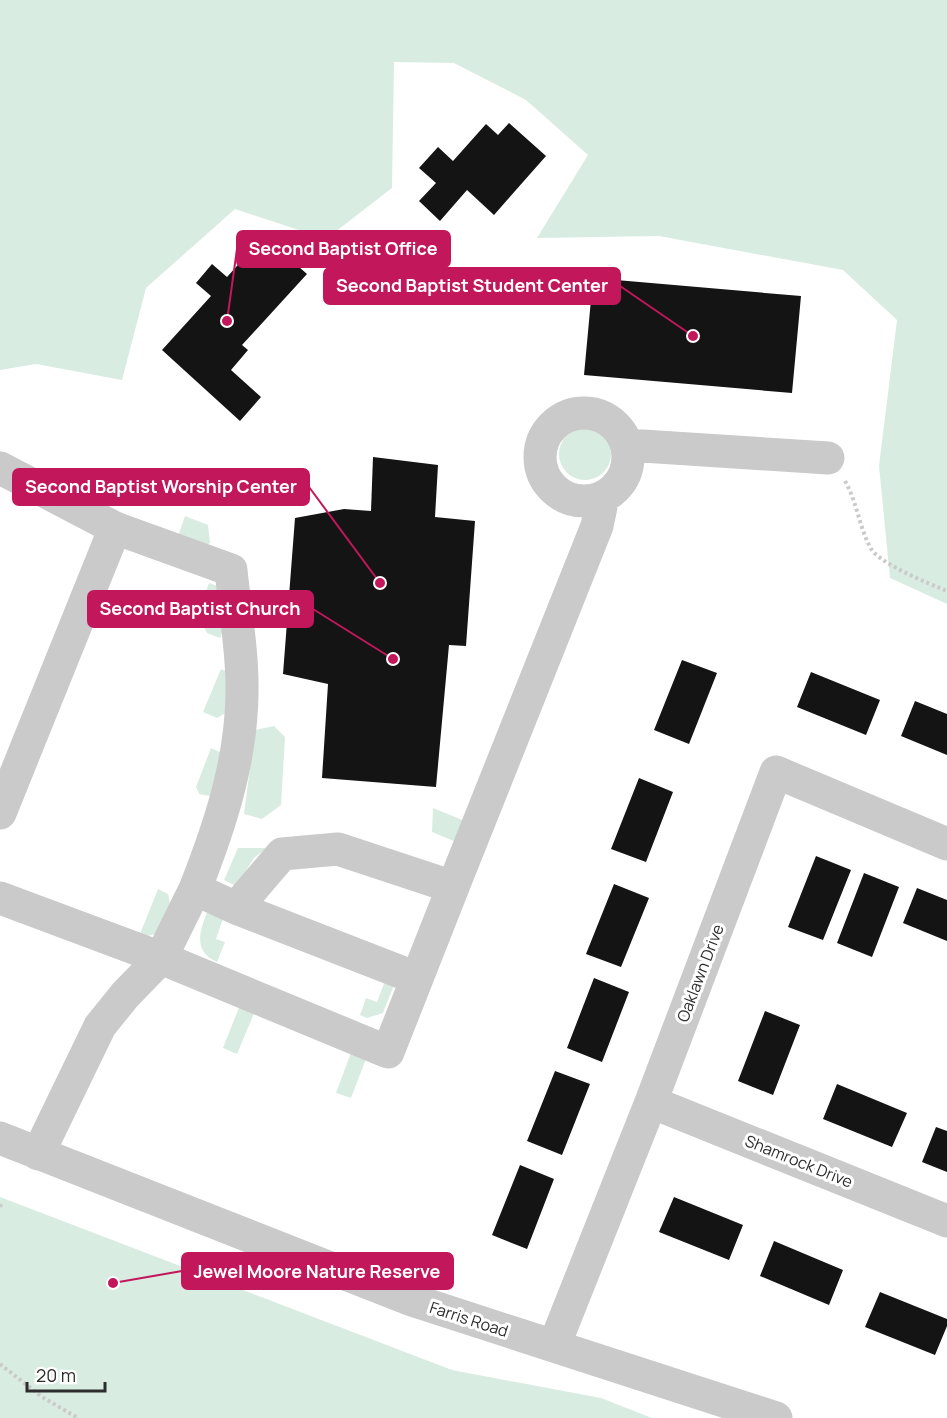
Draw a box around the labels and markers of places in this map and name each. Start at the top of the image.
callout: Second Baptist Office [237,231,450,267]
callout: Second Baptist Student Center [324,268,620,304]
callout: Second Baptist Worship Center [13,469,309,505]
callout: Second Baptist Church [88,591,313,627]
callout: Jewel Moore Nature Reserve [182,1253,453,1289]

